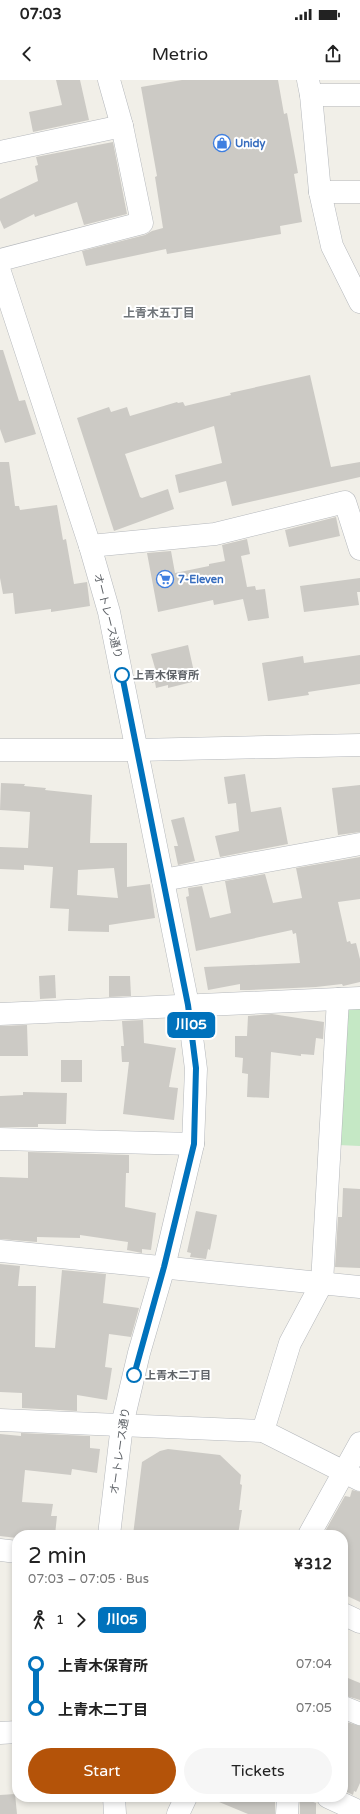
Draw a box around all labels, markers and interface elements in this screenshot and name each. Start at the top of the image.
text: 07:03 [20,5,62,23]
icon: back [16,43,38,65]
text: Metrio [152,43,208,65]
icon: share [322,43,344,65]
shop icon: Unidy [212,133,232,153]
place label: Unidy [235,137,266,151]
district label: 上青木五丁目 [123,306,195,320]
supermarket icon: 7-Eleven [155,569,175,589]
street label: オートレース通り [91,572,125,660]
place label: 7-Eleven [178,573,224,586]
marker: 上青木保育所 [114,667,130,683]
place label: 上青木保育所 [133,669,199,682]
line badge: 川05 [168,1012,214,1038]
text: 川05 [175,1016,207,1033]
marker: 上青木二丁目 [126,1367,142,1383]
place label: 上青木二丁目 [145,1369,211,1382]
street label: オートレース通り [107,1407,133,1495]
text: 2 min [28,1543,87,1569]
text: ¥312 [294,1555,332,1573]
text: 07:03 – 07:05 · Bus [28,1571,149,1587]
icon: walk [28,1609,50,1631]
icon: forward [70,1609,92,1631]
text: 川05 [106,1611,138,1628]
text: 1 [56,1612,64,1628]
text: 07:04 [296,1656,332,1672]
text: 上青木保育所 [58,1657,148,1675]
text: 07:05 [296,1700,332,1716]
text: 上青木二丁目 [58,1701,148,1719]
button: Start [28,1748,176,1794]
button: Tickets [184,1748,332,1794]

